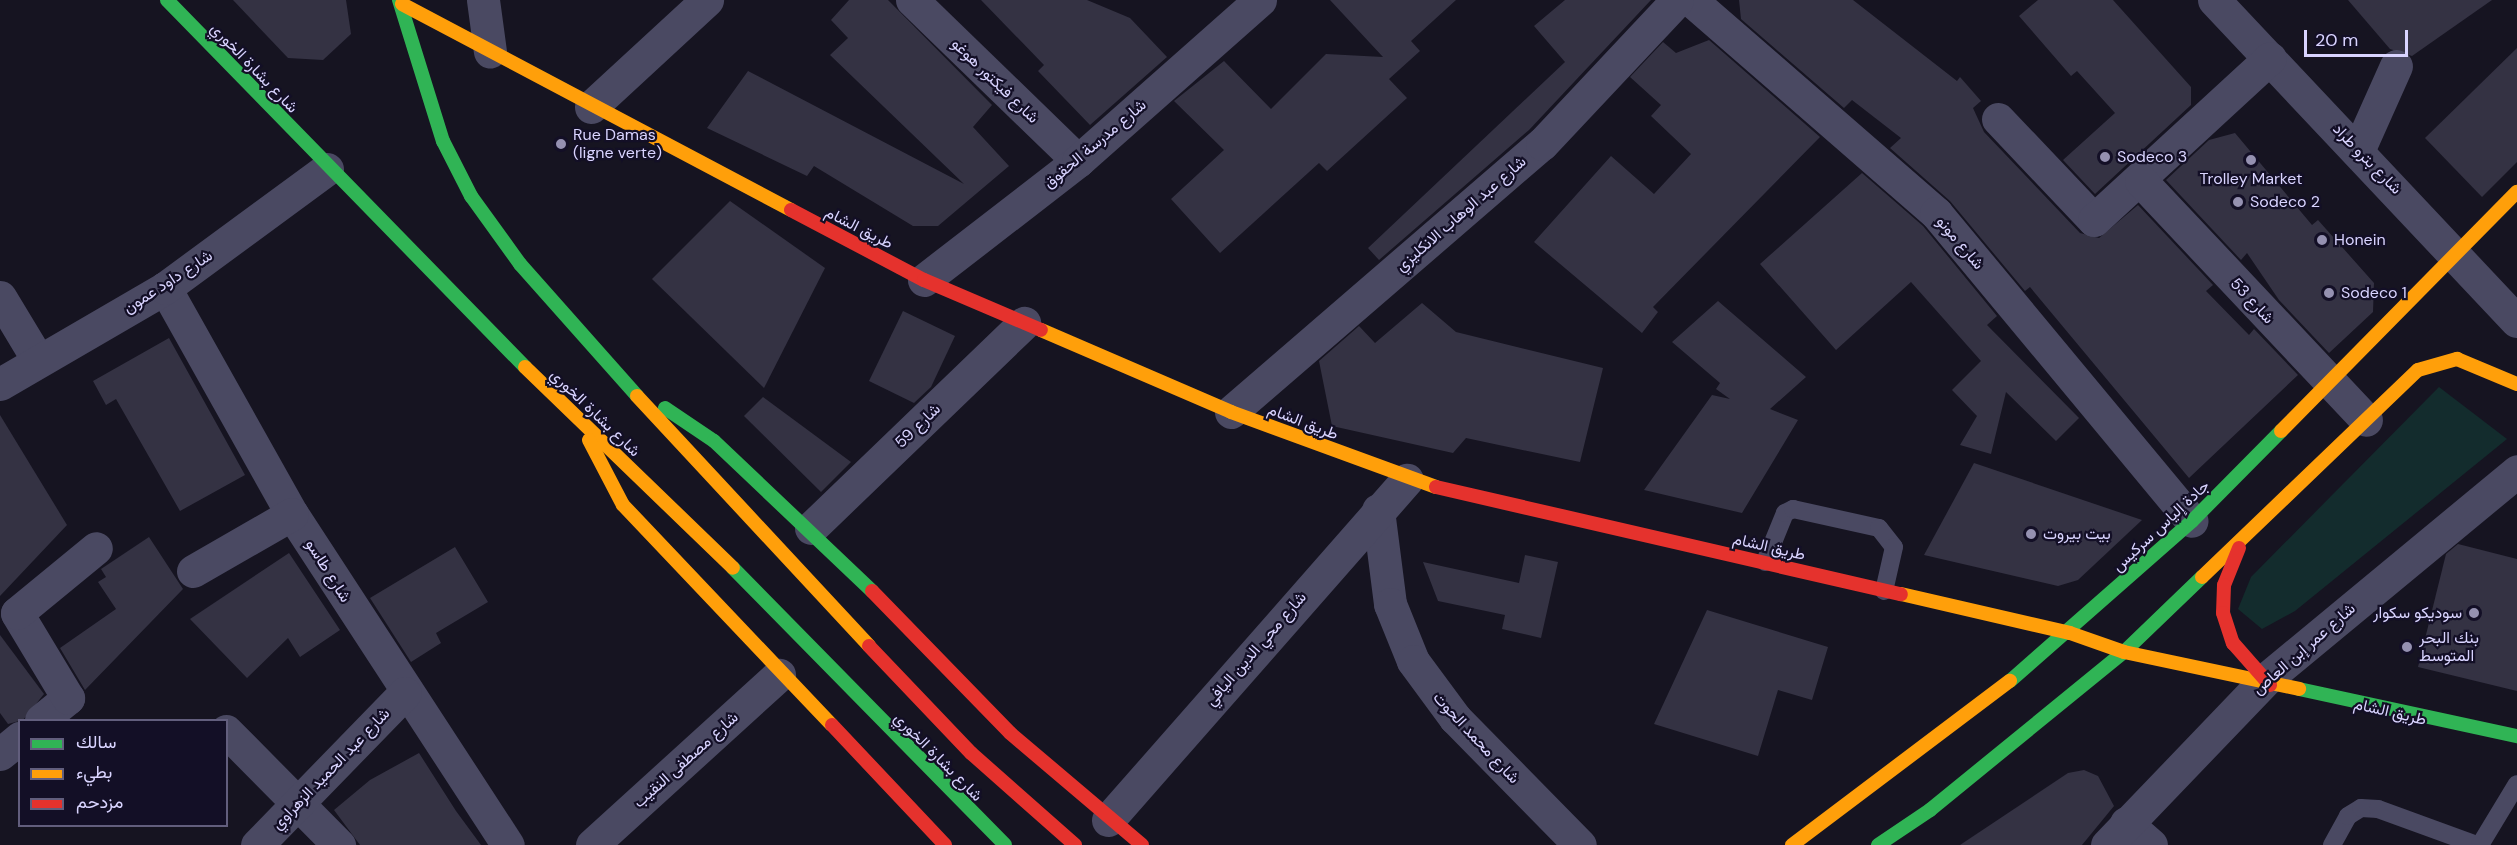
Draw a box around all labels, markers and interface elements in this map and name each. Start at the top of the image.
scale bar [2307,18,2410,56]
street label: شارع بشارة الخوري [206,19,302,117]
text: 20 m [2315,28,2358,52]
street label: شارع فيكتور هوغو [947,34,1043,128]
street label: شارع مدرسة الحقوق [1040,95,1150,193]
street label: شارع بترو طراد [2328,120,2406,198]
place label: Rue Damas (ligne verte) [573,125,662,163]
marker: Rue Damas (ligne verte) [554,137,568,151]
place label: Sodeco 3 [2117,147,2187,167]
marker: Sodeco 3 [2098,150,2112,164]
street label: شارع عبد الوهاب الانكليزي [1392,152,1530,276]
marker: Trolley Market [2244,153,2258,167]
place label: Trolley Market [2200,169,2302,189]
place label: Sodeco 2 [2250,192,2320,212]
marker: Sodeco 2 [2231,195,2245,209]
street label: طريق الشام [822,203,896,253]
street label: شارع مونو [1932,212,1988,274]
place label: Honein [2334,230,2386,250]
marker: Honein [2315,233,2329,247]
street label: شارع داود عمون [120,246,216,318]
street label: شارع 53 [2226,274,2278,328]
place label: Sodeco 1 [2341,283,2407,303]
marker: Sodeco 1 [2322,286,2336,300]
street label: شارع بشارة الخوري [546,365,644,461]
street label: شارع 59 [891,400,945,452]
street label: طريق الشام [1265,400,1341,444]
street label: جادة إلياس سركيس [2108,476,2214,576]
place label: بيت بيروت [2043,524,2111,544]
marker: بيت بيروت [2024,527,2038,541]
street label: طريق الشام [1731,529,1807,565]
street label: شارع طاسو [301,536,355,606]
street label: شارع محي الدين اليافي [1201,588,1311,710]
street label: شارع عمر إبن العاص [2249,599,2359,699]
place label: سوديكو سكوار [2373,603,2462,623]
marker: سوديكو سكوار [2467,606,2481,620]
place label: بنك البحر المتوسط [2419,628,2479,666]
marker: بنك البحر المتوسط [2400,640,2414,654]
street label: شارع محمد الحوت [1429,688,1523,788]
street label: طريق الشام [2352,694,2428,730]
street label: شارع عبد الحميد الزهراوي [268,704,394,834]
street label: شارع مصطفى النقيب [630,708,742,812]
street label: شارع بشارة الخوري [890,709,986,805]
legend [18,719,228,827]
text: سالك [76,730,116,754]
text: بطيء [76,760,112,784]
text: مزدحم [76,790,123,814]

